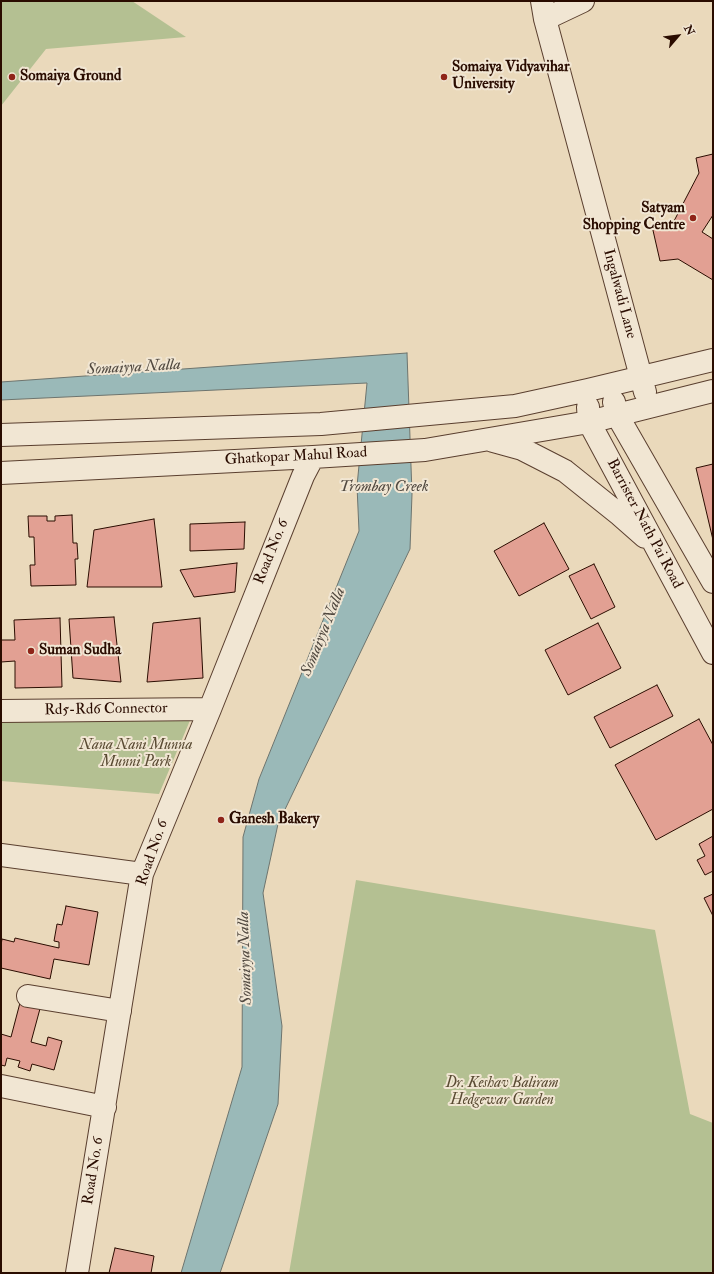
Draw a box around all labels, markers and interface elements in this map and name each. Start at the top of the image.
north arrow [658,16,698,56]
text: N [681,23,697,38]
place label: Somaiya Vidyavihar University [452,59,570,94]
place label: Somaiya Ground [20,68,121,86]
marker: Somaiya Ground [7,72,17,82]
marker: Somaiya Vidyavihar University [439,72,449,82]
place label: Satyam Shopping Centre [583,200,685,235]
marker: Satyam Shopping Centre [688,213,698,223]
street label: Ingalwadi Lane [598,247,640,341]
water label: Somaiyya Nalla [87,356,181,380]
street label: Ghatkopar Mahul Road [224,444,368,470]
street label: Barrister Nath Pai Road [602,456,686,592]
water label: Trombay Creek [339,478,429,498]
street label: Road No. 6 [251,517,293,587]
water label: Somaiyya Nalla [298,585,350,679]
place label: Suman Sudha [39,642,121,660]
marker: Suman Sudha [26,646,36,656]
street label: Rd5-Rd6 Connector [44,700,168,720]
park label: Nana Nani Munna Munni Park [80,737,192,772]
place label: Ganesh Bakery [229,811,319,829]
marker: Ganesh Bakery [216,815,226,825]
street label: Road No. 6 [133,818,173,888]
water label: Somaiyya Nalla [235,911,257,1005]
park label: Dr. Keshav Baliram Hedgewar Garden [446,1075,558,1110]
street label: Road No. 6 [80,1136,108,1206]

